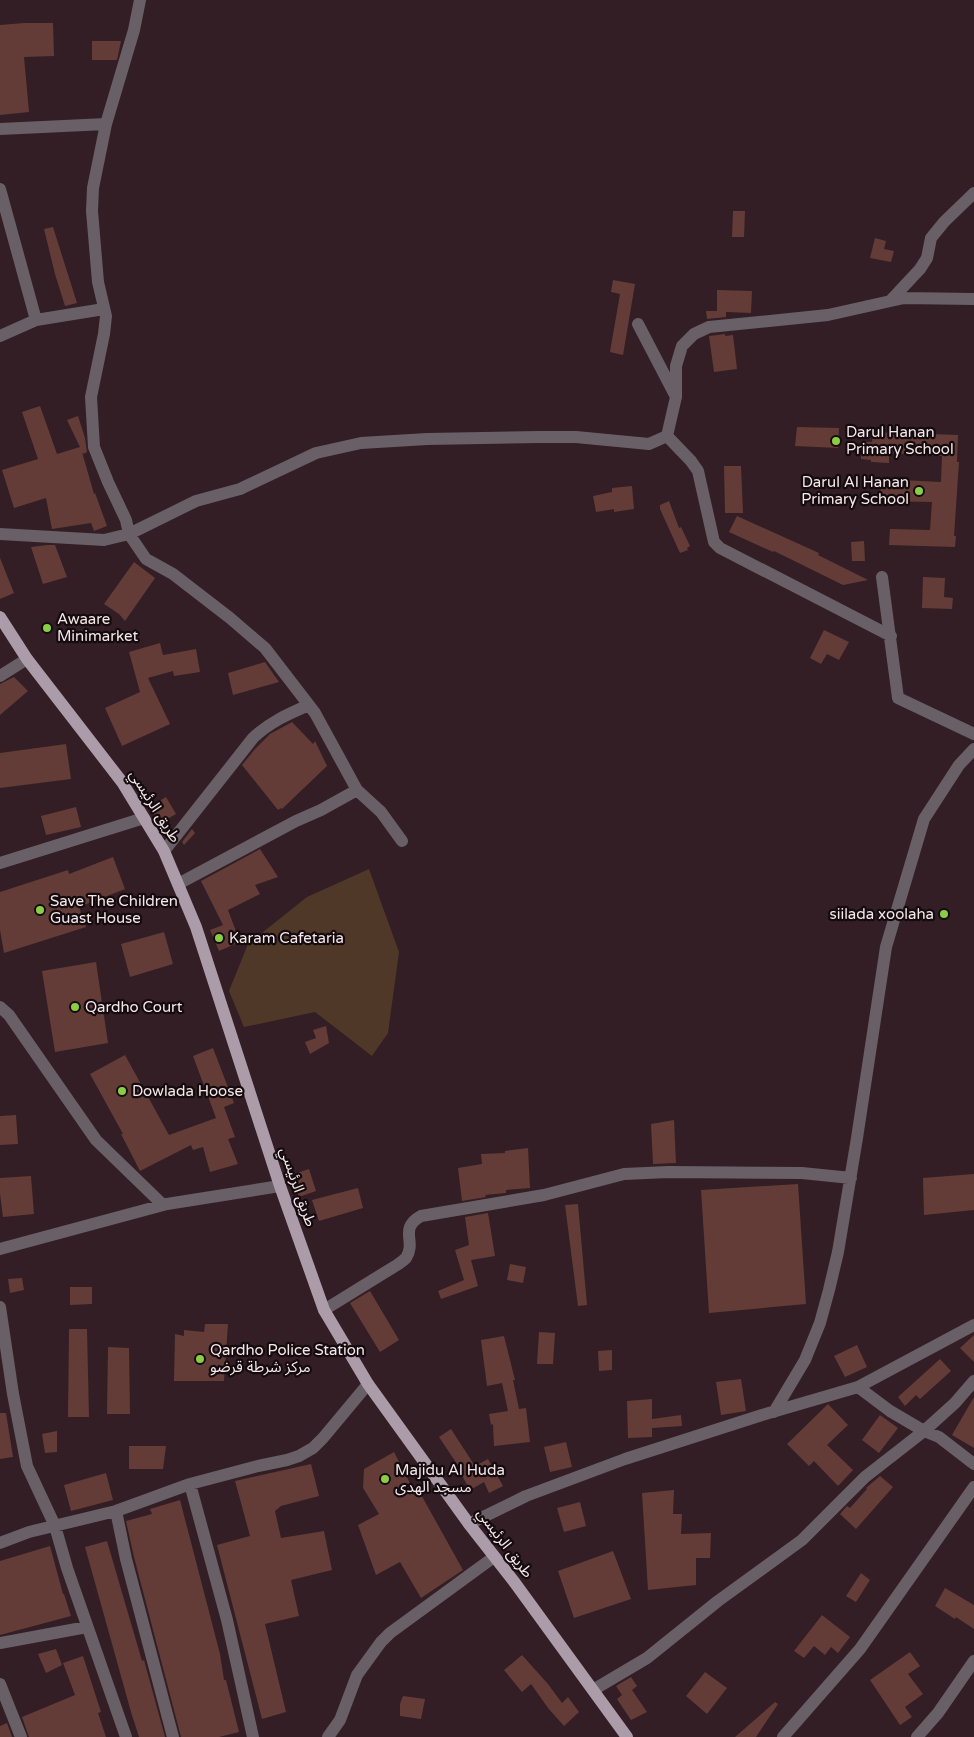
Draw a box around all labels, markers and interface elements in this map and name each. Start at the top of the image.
place label: Darul Hanan Primary School [846,423,954,458]
marker: Darul Hanan Primary School [830,435,842,447]
place label: Darul Al Hanan Primary School [801,473,909,508]
marker: Darul Al Hanan Primary School [913,485,925,497]
place label: Awaare Minimarket [57,610,138,645]
marker: Awaare Minimarket [41,622,53,634]
street label: طريق الرئيسي [123,766,184,847]
place label: Save The Children Guast House [50,892,178,927]
marker: Save The Children Guast House [34,904,46,916]
place label: siilada xoolaha [829,905,934,923]
marker: siilada xoolaha [938,908,950,920]
place label: Karam Cafetaria [229,929,344,947]
marker: Karam Cafetaria [213,932,225,944]
place label: Qardho Court [85,998,183,1016]
marker: Qardho Court [69,1001,81,1013]
place label: Dowlada Hoose [132,1082,243,1100]
marker: Dowlada Hoose [116,1085,128,1097]
street label: طريق الرئيسي [274,1145,320,1230]
place label: Qardho Police Station مركز شرطة قرضو [210,1341,365,1376]
marker: Qardho Police Station مركز شرطة قرضو [194,1353,206,1365]
place label: Majidu Al Huda مسجد الهدى [395,1461,505,1496]
marker: Majidu Al Huda مسجد الهدى [379,1473,391,1485]
street label: طريق الرئيسي [471,1505,537,1583]

